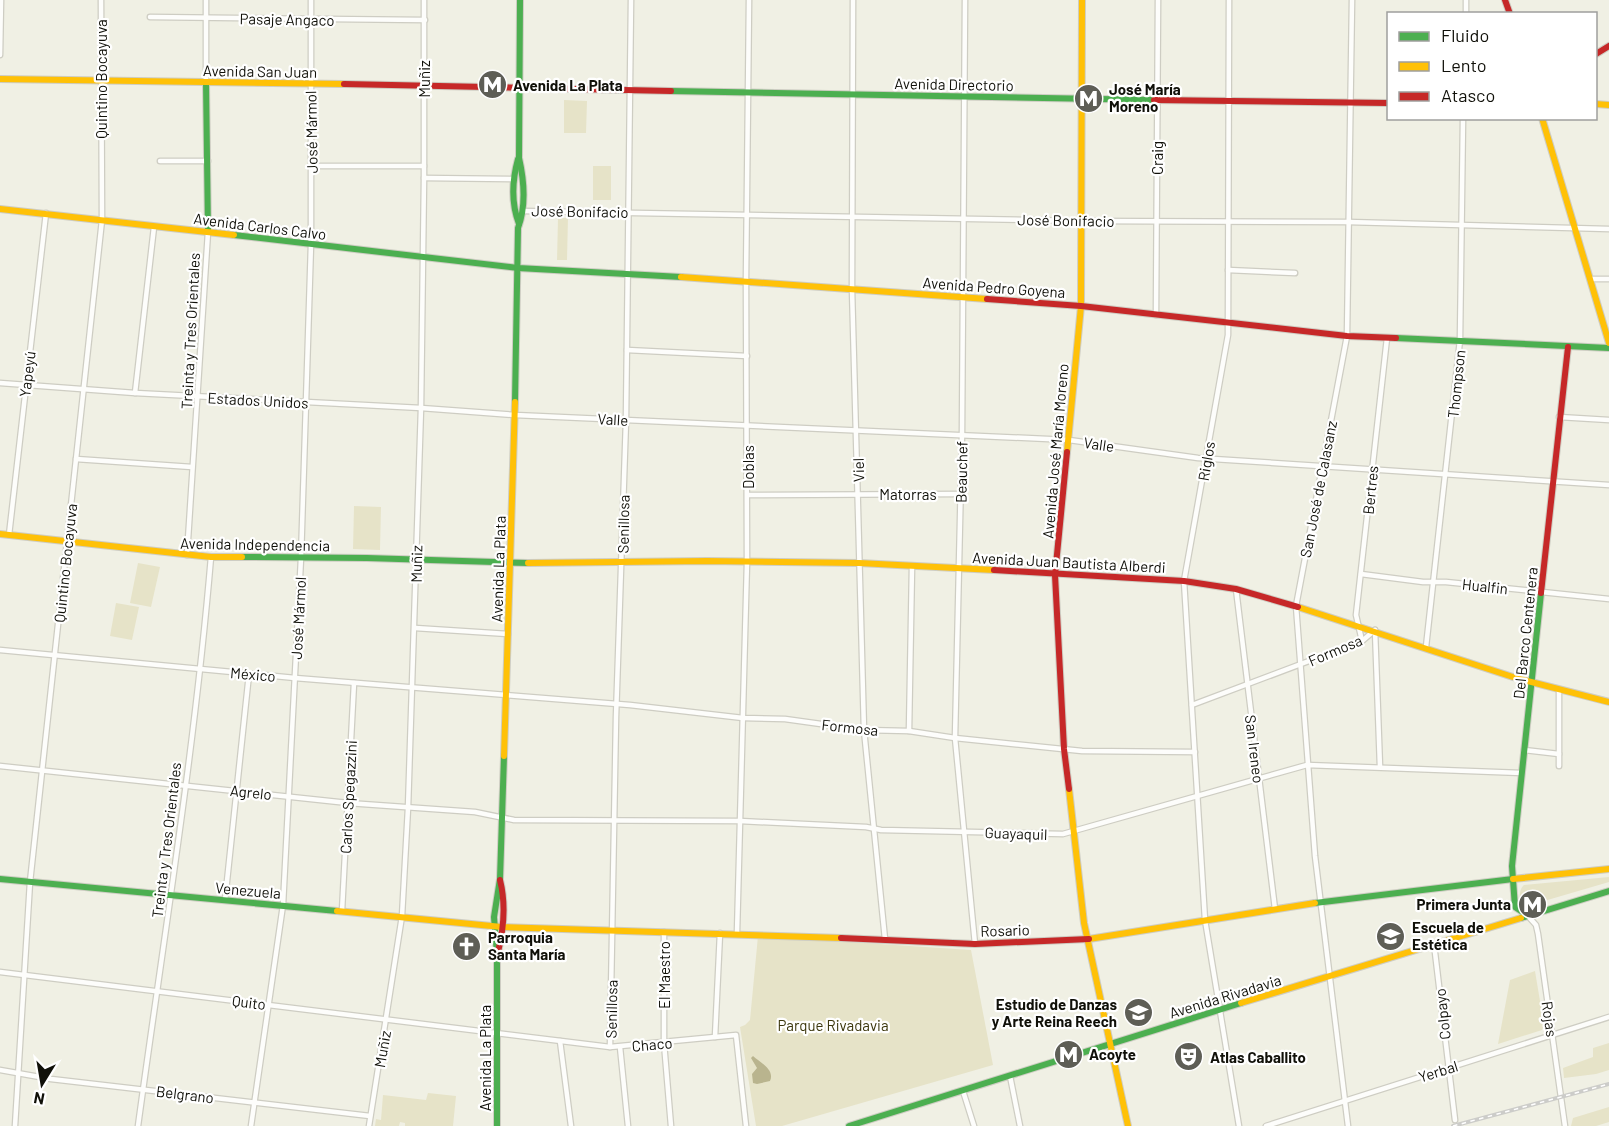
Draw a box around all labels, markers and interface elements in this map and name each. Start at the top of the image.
street label: Pasaje Angaco [239,9,335,29]
legend [1387,12,1597,120]
street label: Quintino Bocayuva [92,19,110,139]
text: Fluido [1441,24,1489,46]
text: Lento [1441,54,1487,76]
street label: Muñiz [415,60,433,98]
street label: Avenida San Juan [203,61,317,81]
metro station icon: Avenida La Plata [476,69,508,101]
street label: Avenida Directorio [894,74,1014,94]
place label: Avenida La Plata [513,76,623,94]
place label: José María Moreno [1109,80,1181,115]
metro station icon: José María Moreno [1072,82,1104,114]
text: Atasco [1441,84,1495,106]
street label: José Mármol [301,90,321,174]
street label: Craig [1148,141,1166,175]
street label: José Bonifacio [531,201,629,221]
street label: Avenida Carlos Calvo [193,209,327,243]
street label: José Bonifacio [1017,210,1115,230]
street label: Treinta y Tres Orientales [177,252,203,410]
street label: Avenida Pedro Goyena [922,273,1066,301]
street label: Thompson [1443,349,1469,419]
street label: Yapeyú [15,350,39,398]
street label: Avenida José María Moreno [1038,363,1072,539]
street label: Estados Unidos [207,388,309,412]
street label: Valle [597,409,629,429]
street label: San José de Calasanz [1296,419,1340,559]
street label: Valle [1083,433,1115,455]
street label: Riglos [1194,440,1218,482]
street label: Beauchef [951,441,971,503]
street label: Doblas [739,445,757,489]
street label: Viel [849,458,867,482]
street label: Bertres [1358,465,1382,515]
street label: Matorras [879,485,937,503]
street label: Senillosa [613,495,633,553]
street label: Quintino Bocayuva [50,503,80,623]
street label: Avenida La Plata [487,515,509,623]
street label: Avenida Independencia [180,534,330,554]
street label: Muñiz [407,545,425,583]
street label: Avenida Juan Bautista Alberdi [972,548,1166,576]
street label: Del Barco Centenera [1509,566,1541,700]
street label: Hualfin [1461,575,1509,597]
street label: José Mármol [287,576,309,660]
street label: Formosa [1305,631,1365,669]
street label: México [230,663,276,685]
street label: San Ireneo [1242,714,1268,784]
street label: Formosa [821,715,879,739]
street label: Carlos Spegazzini [336,740,360,854]
street label: Treinta y Tres Orientales [148,761,184,919]
street label: Agrelo [229,781,273,803]
street label: Guayaquil [984,823,1048,843]
street label: Venezuela [214,878,282,902]
metro station icon: Primera Junta [1516,888,1548,920]
place label: Primera Junta [1416,895,1511,913]
place label: Escuela de Estética [1412,918,1484,953]
street label: Rosario [980,920,1030,940]
school or university icon: Escuela de Estética [1375,920,1407,952]
place label: Parroquia Santa María [488,928,566,963]
church icon: Parroquia Santa María [451,930,483,962]
street label: El Maestro [655,941,673,1009]
street label: Avenida Rivadavia [1167,970,1283,1022]
street label: Senillosa [601,980,621,1038]
street label: Colpayo [1430,987,1454,1041]
street label: Quito [231,991,267,1013]
place label: Estudio de Danzas y Arte Reina Reech [992,995,1117,1030]
school or university icon: Estudio de Danzas y Arte Reina Reech [1122,997,1154,1029]
street label: Rojas [1539,1000,1561,1038]
street label: Avenida La Plata [476,1005,494,1111]
park label: Parque Rivadavia [777,1016,889,1034]
street label: Muñiz [370,1029,394,1069]
street label: Chaco [631,1033,673,1055]
metro station icon: Acoyte [1052,1038,1084,1070]
theatre icon: Atlas Caballito [1173,1041,1205,1073]
place label: Acoyte [1089,1045,1136,1063]
place label: Atlas Caballito [1210,1048,1306,1066]
north arrow [12,1054,72,1114]
street label: Yerbal [1416,1056,1460,1086]
street label: Belgrano [155,1082,215,1106]
text: N [32,1089,46,1110]

